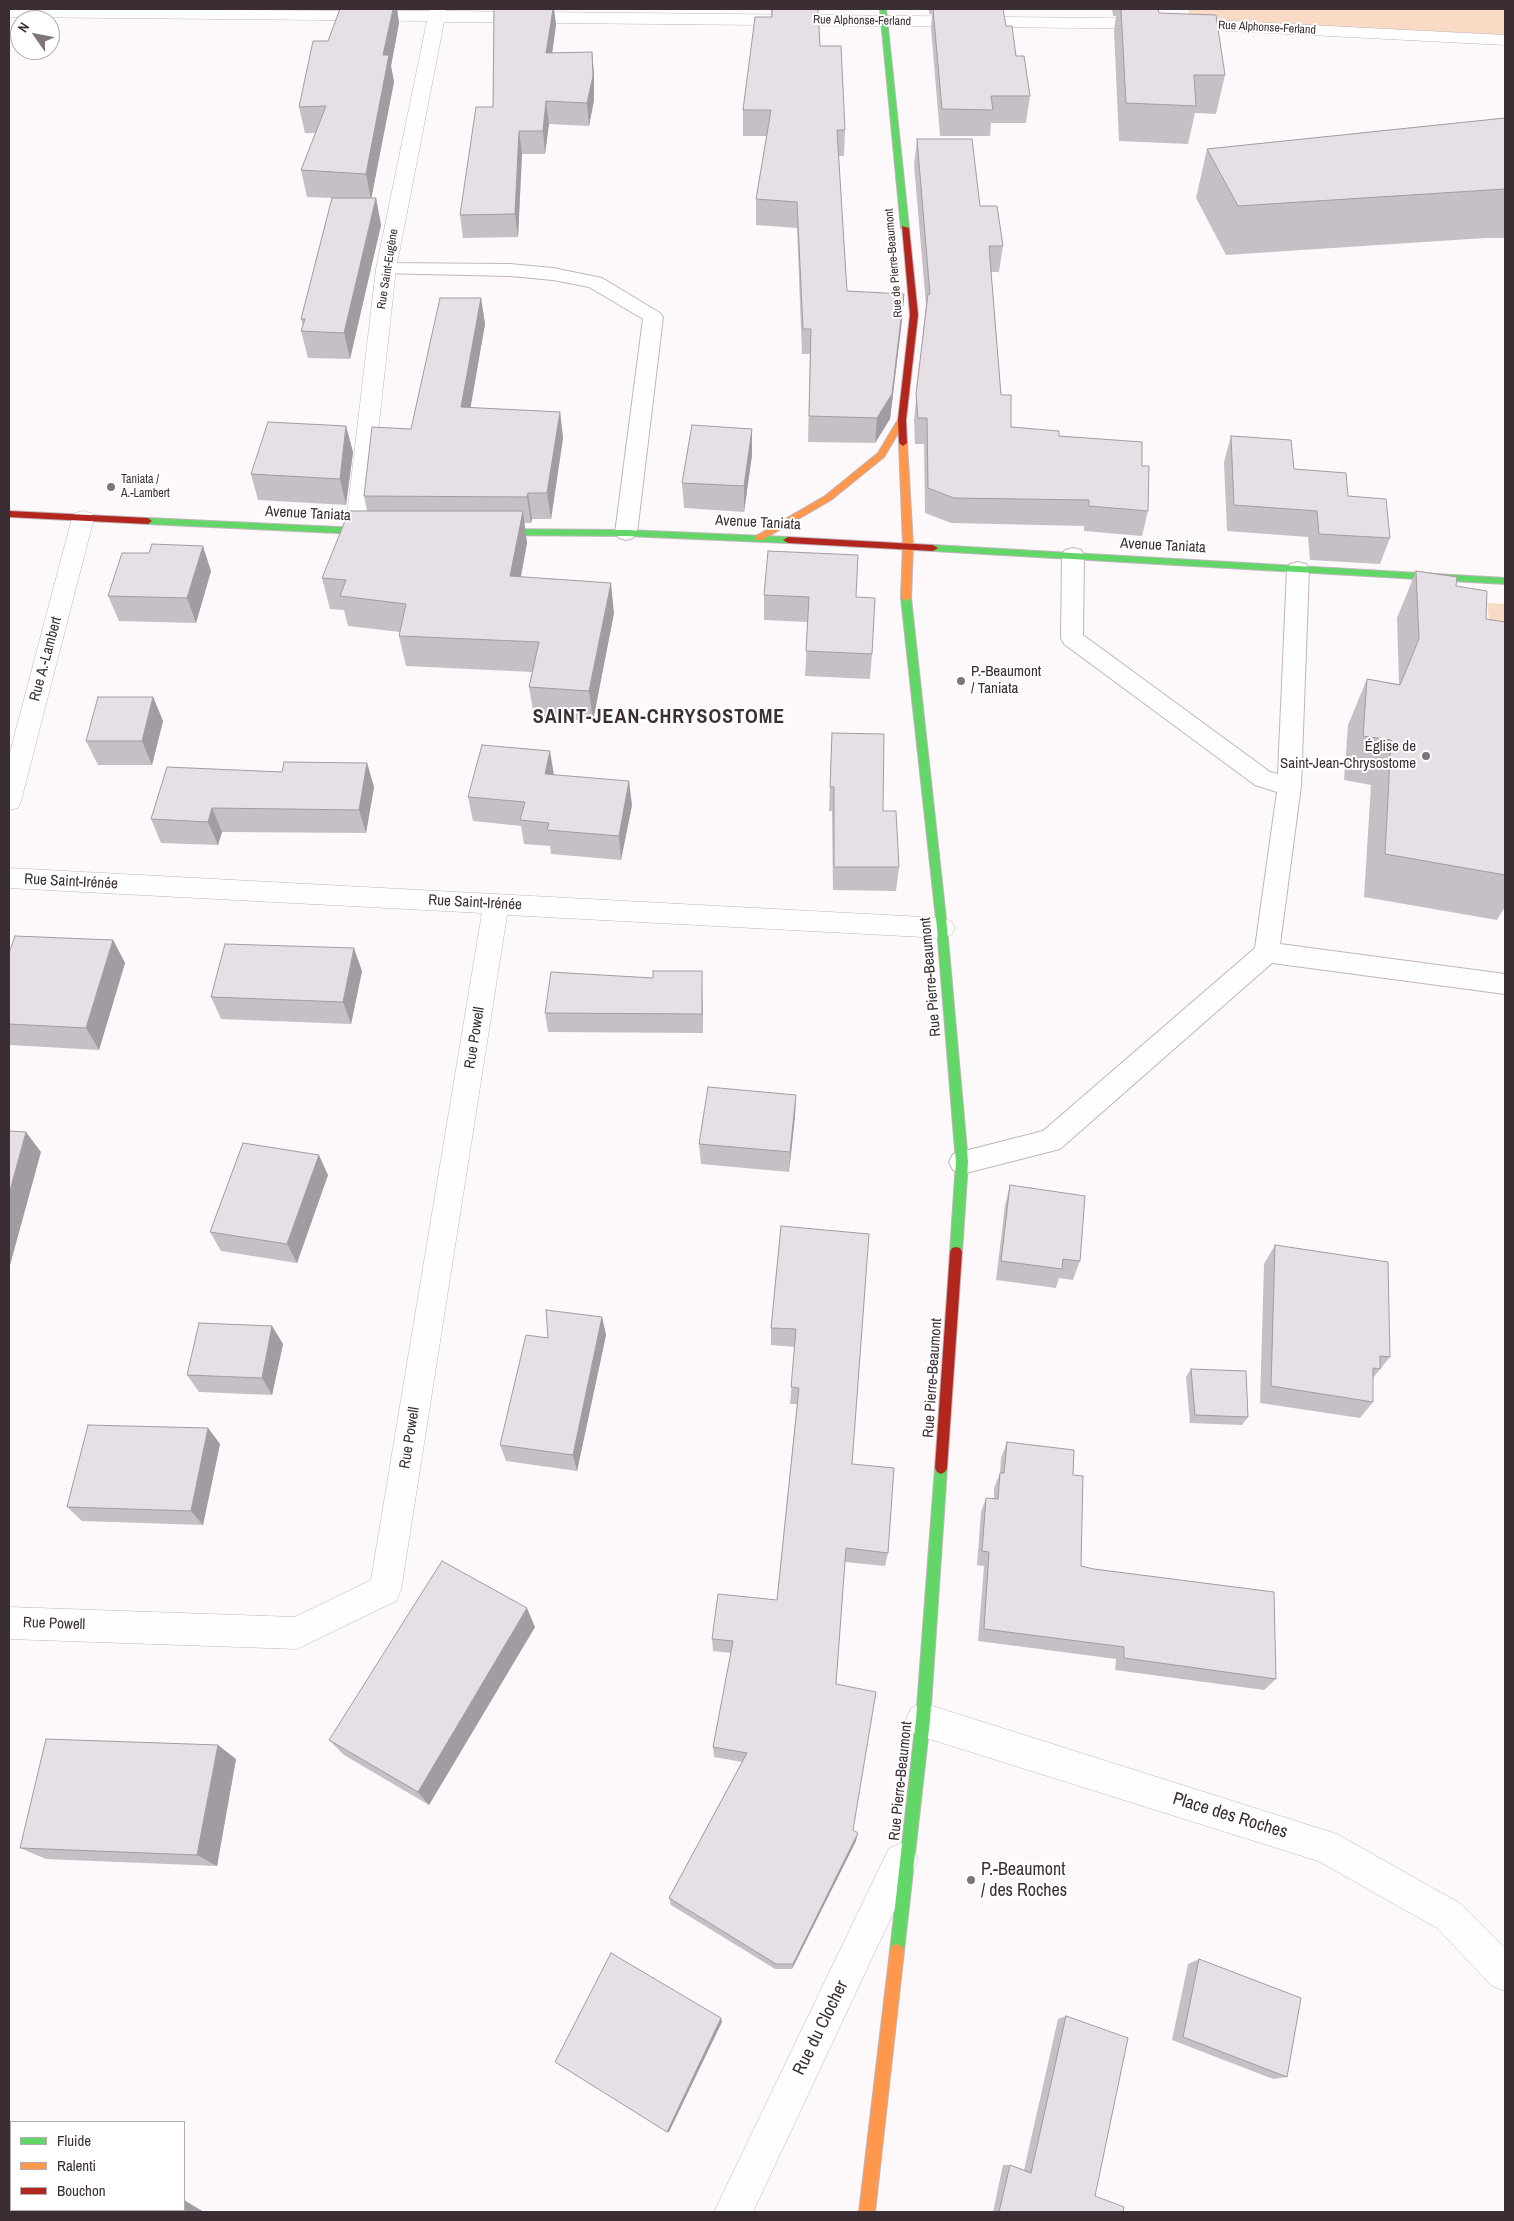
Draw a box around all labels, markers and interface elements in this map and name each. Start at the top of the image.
north arrow [10,10,60,60]
street label: Rue Alphonse-Ferland [813,13,911,29]
street label: Rue Alphonse-Ferland [1218,18,1316,38]
text: N [13,19,33,36]
street label: Rue de Pierre-Beaumont [882,208,906,318]
street label: Rue Saint-Eugène [375,228,401,310]
place label: Taniata / A.-Lambert [121,473,170,501]
marker: Taniata / A.-Lambert [105,481,117,493]
street label: Avenue Taniata [265,503,351,525]
street label: Avenue Taniata [715,512,801,534]
street label: Avenue Taniata [1120,535,1206,557]
street label: Rue A.-Lambert [26,615,66,703]
place label: P.-Beaumont / Taniata [971,663,1041,698]
marker: P.-Beaumont / Taniata [955,675,967,687]
district label: SAINT-JEAN-CHRYSOSTOME [530,706,788,730]
place label: Église de Saint-Jean-Chrysostome [1280,738,1416,773]
marker: Église de Saint-Jean-Chrysostome [1420,750,1432,762]
street label: Rue Saint-Irénée [24,871,118,893]
street label: Rue Saint-Irénée [428,892,522,914]
street label: Rue Pierre-Beaumont [917,917,945,1037]
street label: Rue Powell [461,1006,489,1070]
street label: Rue Pierre-Beaumont [920,1318,946,1438]
street label: Rue Powell [396,1406,424,1470]
street label: Rue Powell [23,1614,85,1634]
street label: Rue Pierre-Beaumont [886,1721,916,1841]
street label: Place des Roches [1170,1788,1290,1844]
place label: P.-Beaumont / des Roches [981,1859,1067,1902]
marker: P.-Beaumont / des Roches [965,1874,977,1886]
street label: Rue du Clocher [789,1977,853,2079]
legend [10,2121,185,2211]
text: Fluide [57,2130,91,2151]
text: Ralenti [57,2155,96,2176]
text: Bouchon [57,2180,106,2201]

